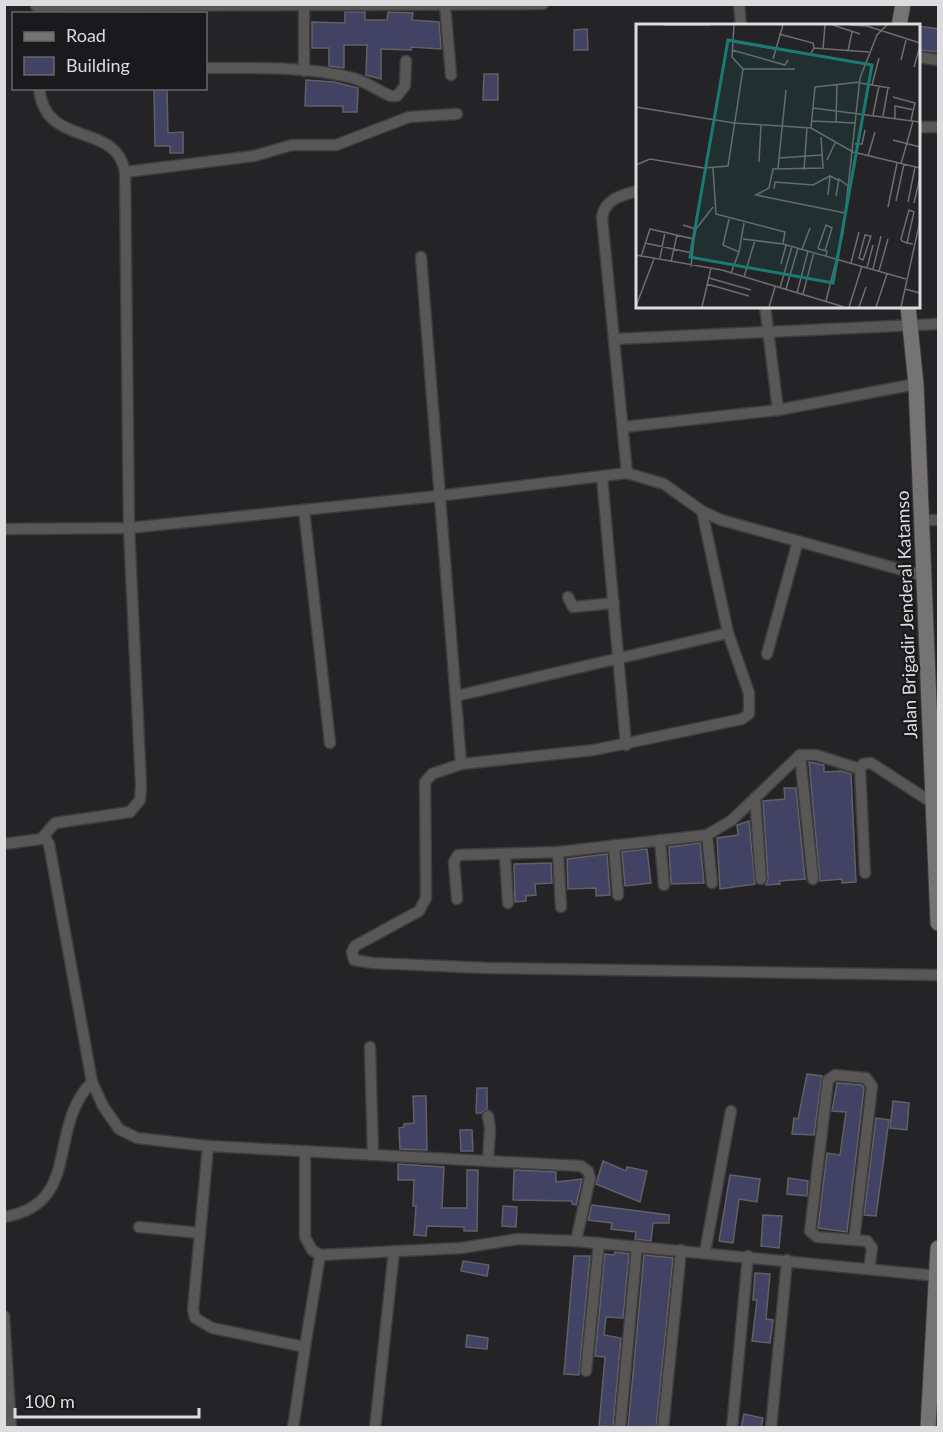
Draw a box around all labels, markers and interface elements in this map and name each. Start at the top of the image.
legend [12,12,207,90]
text: Road [66,24,106,46]
inset map [636,24,919,308]
text: Building [66,54,130,76]
street label: Jalan Brigadir Jenderal Katamso [891,490,921,740]
scale bar [15,1381,200,1419]
text: 100 m [24,1390,75,1412]

